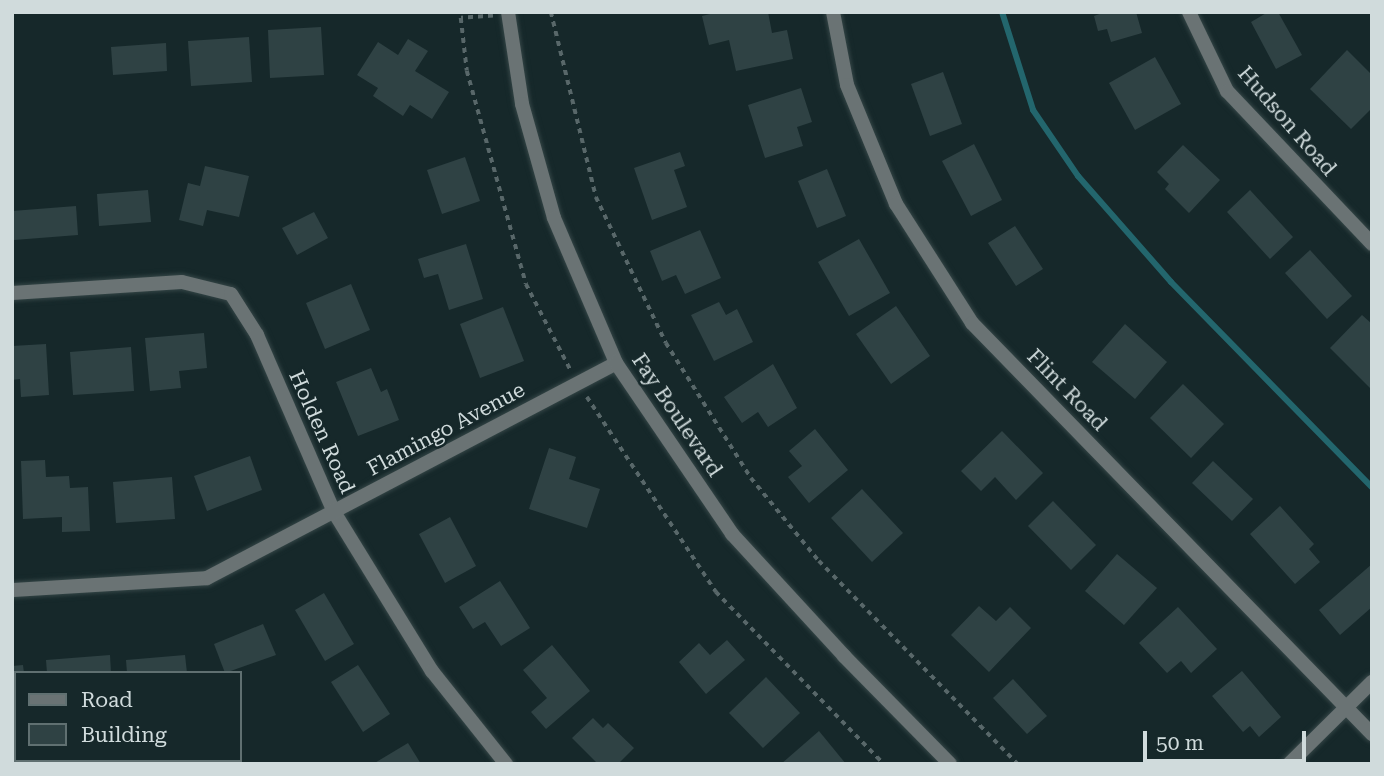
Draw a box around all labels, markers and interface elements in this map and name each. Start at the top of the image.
street label: Hudson Road [1232,61,1342,181]
street label: Flint Road [1022,344,1112,436]
street label: Fay Boulevard [627,349,727,481]
street label: Holden Road [284,367,360,497]
street label: Flamingo Avenue [363,377,529,481]
legend [14,671,242,762]
text: Road [81,688,133,712]
scale bar [1146,716,1309,760]
text: Building [81,723,167,747]
text: 50 m [1156,731,1204,755]

